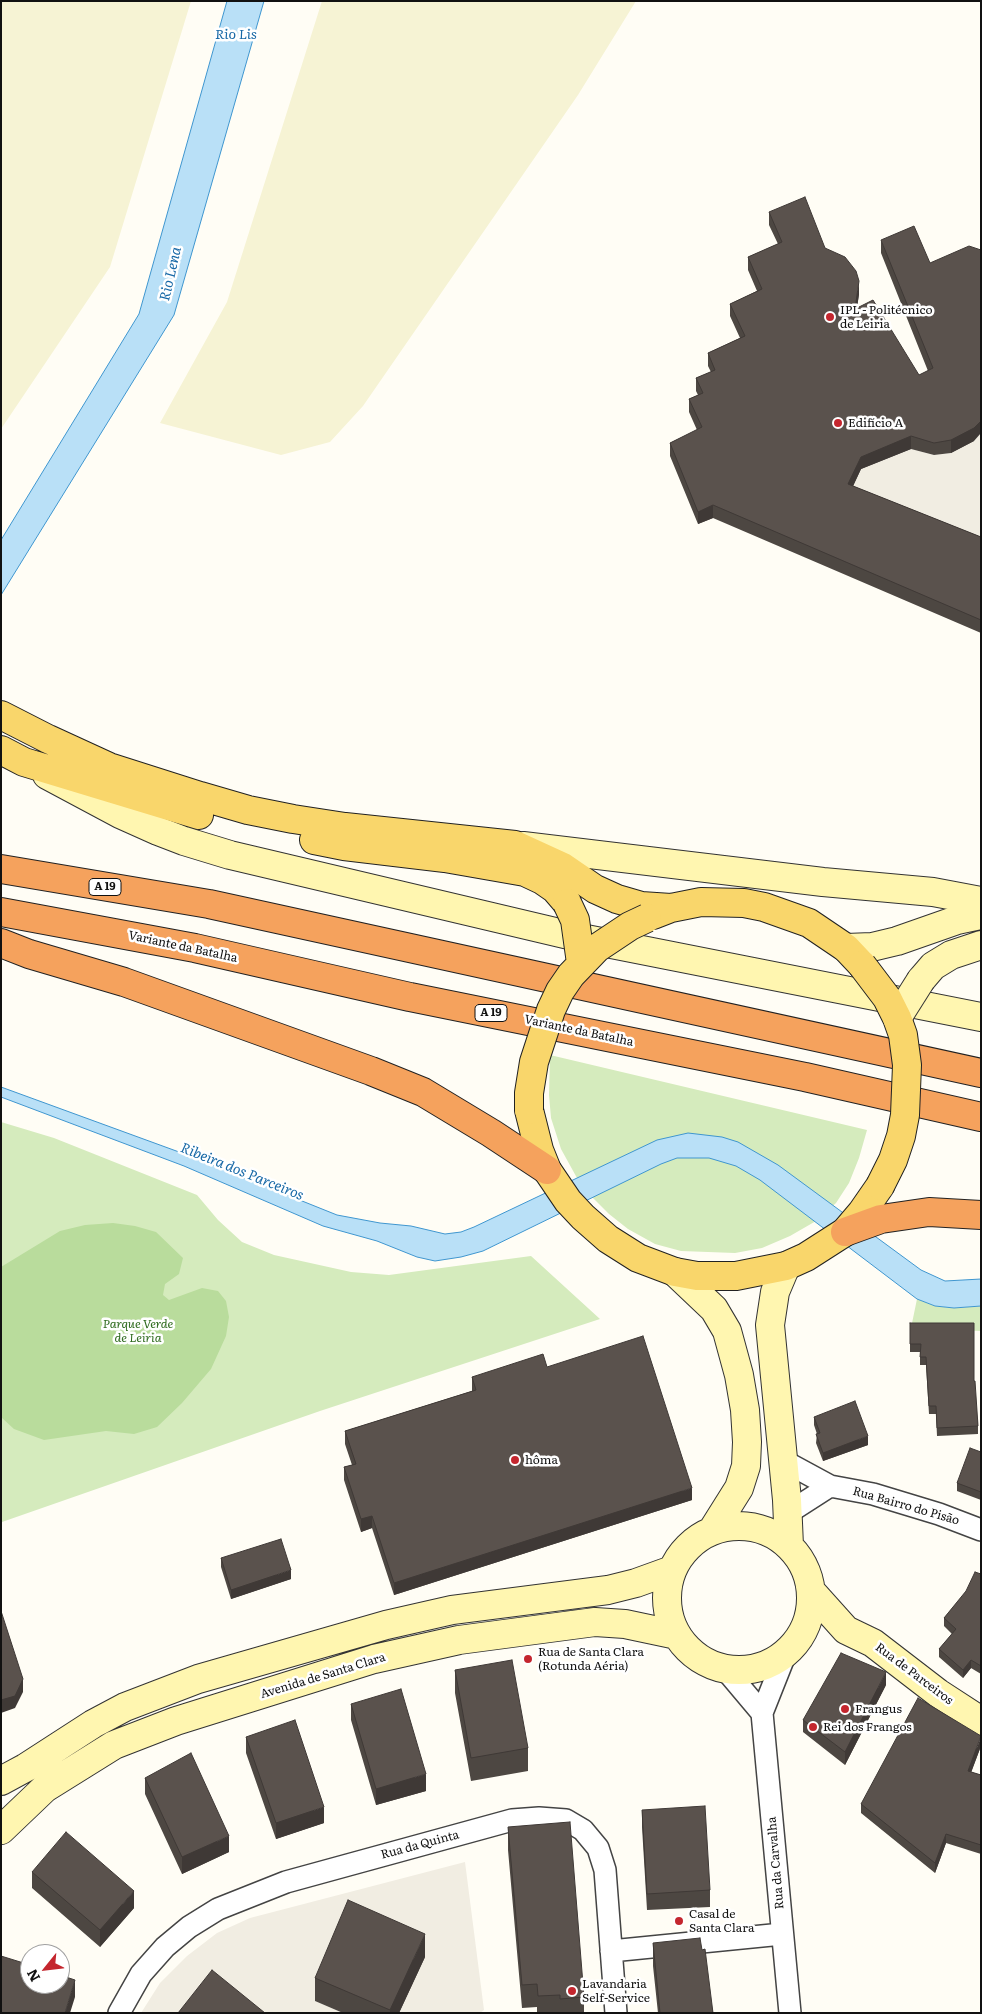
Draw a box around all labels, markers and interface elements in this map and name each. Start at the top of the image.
water label: Rio Lis [215,27,257,43]
water label: Rio Lena [157,245,185,303]
place label: IPL - Politécnico de Leiria [840,303,932,331]
marker: IPL - Politécnico de Leiria [824,311,836,323]
place label: Edifício A [848,416,903,430]
marker: Edifício A [832,417,844,429]
road number: A 19 [89,879,121,896]
street label: Variante da Batalha [127,928,239,966]
road number: A 19 [475,1004,507,1021]
street label: Variante da Batalha [523,1012,635,1050]
water label: Ribeira dos Parceiros [178,1140,306,1204]
park label: Parque Verde de Leiria [103,1317,173,1345]
place label: hôma [525,1453,558,1467]
marker: hôma [509,1454,521,1466]
street label: Rua Bairro do Pisão [851,1484,961,1528]
street label: Rua de Parceiros [872,1640,956,1708]
place label: Rua de Santa Clara (Rotunda Aéria) [538,1645,644,1673]
street label: Avenida de Santa Clara [259,1650,387,1702]
marker: Rua de Santa Clara (Rotunda Aéria) [522,1653,534,1665]
place label: Frangus [855,1702,902,1716]
marker: Frangus [839,1703,851,1715]
place label: Rei dos Frangos [823,1720,912,1734]
marker: Rei dos Frangos [807,1721,819,1733]
street label: Rua da Carvalha [765,1816,787,1910]
street label: Rua da Quinta [379,1828,461,1862]
place label: Casal de Santa Clara [689,1907,754,1935]
marker: Casal de Santa Clara [673,1915,685,1927]
north arrow [20,1944,70,1994]
text: N [21,1966,44,1986]
place label: Lavandaria Self-Service [582,1977,650,2005]
marker: Lavandaria Self-Service [566,1985,578,1997]

